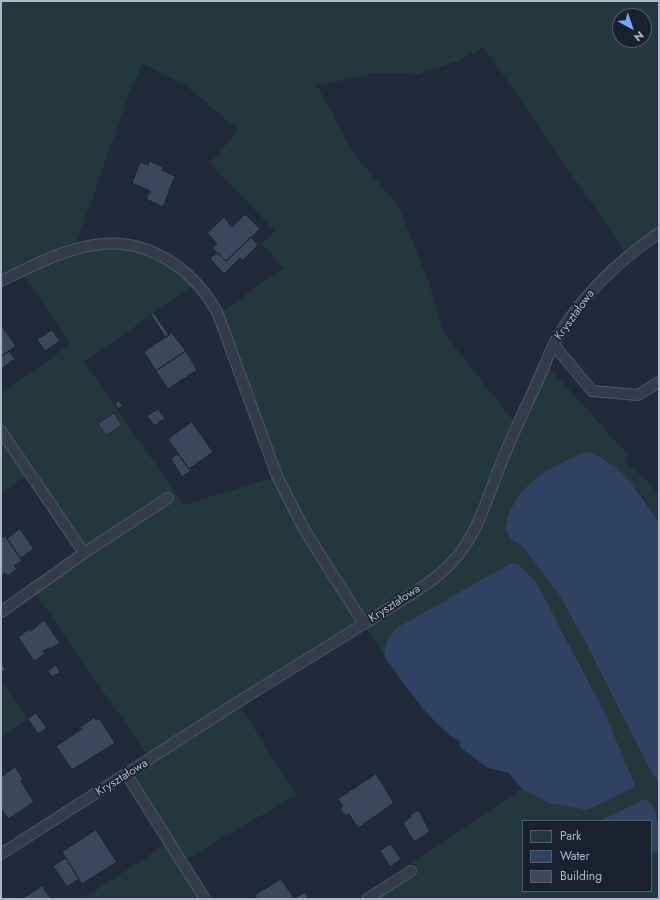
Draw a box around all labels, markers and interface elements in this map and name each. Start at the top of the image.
north arrow [612,8,652,48]
text: N [631,27,648,45]
street label: Kryształowa [552,287,598,343]
street label: Kryształowa [367,582,423,626]
street label: Kryształowa [93,756,151,800]
legend [522,820,652,892]
text: Park [560,827,581,845]
text: Water [560,847,590,865]
text: Building [560,867,602,885]

